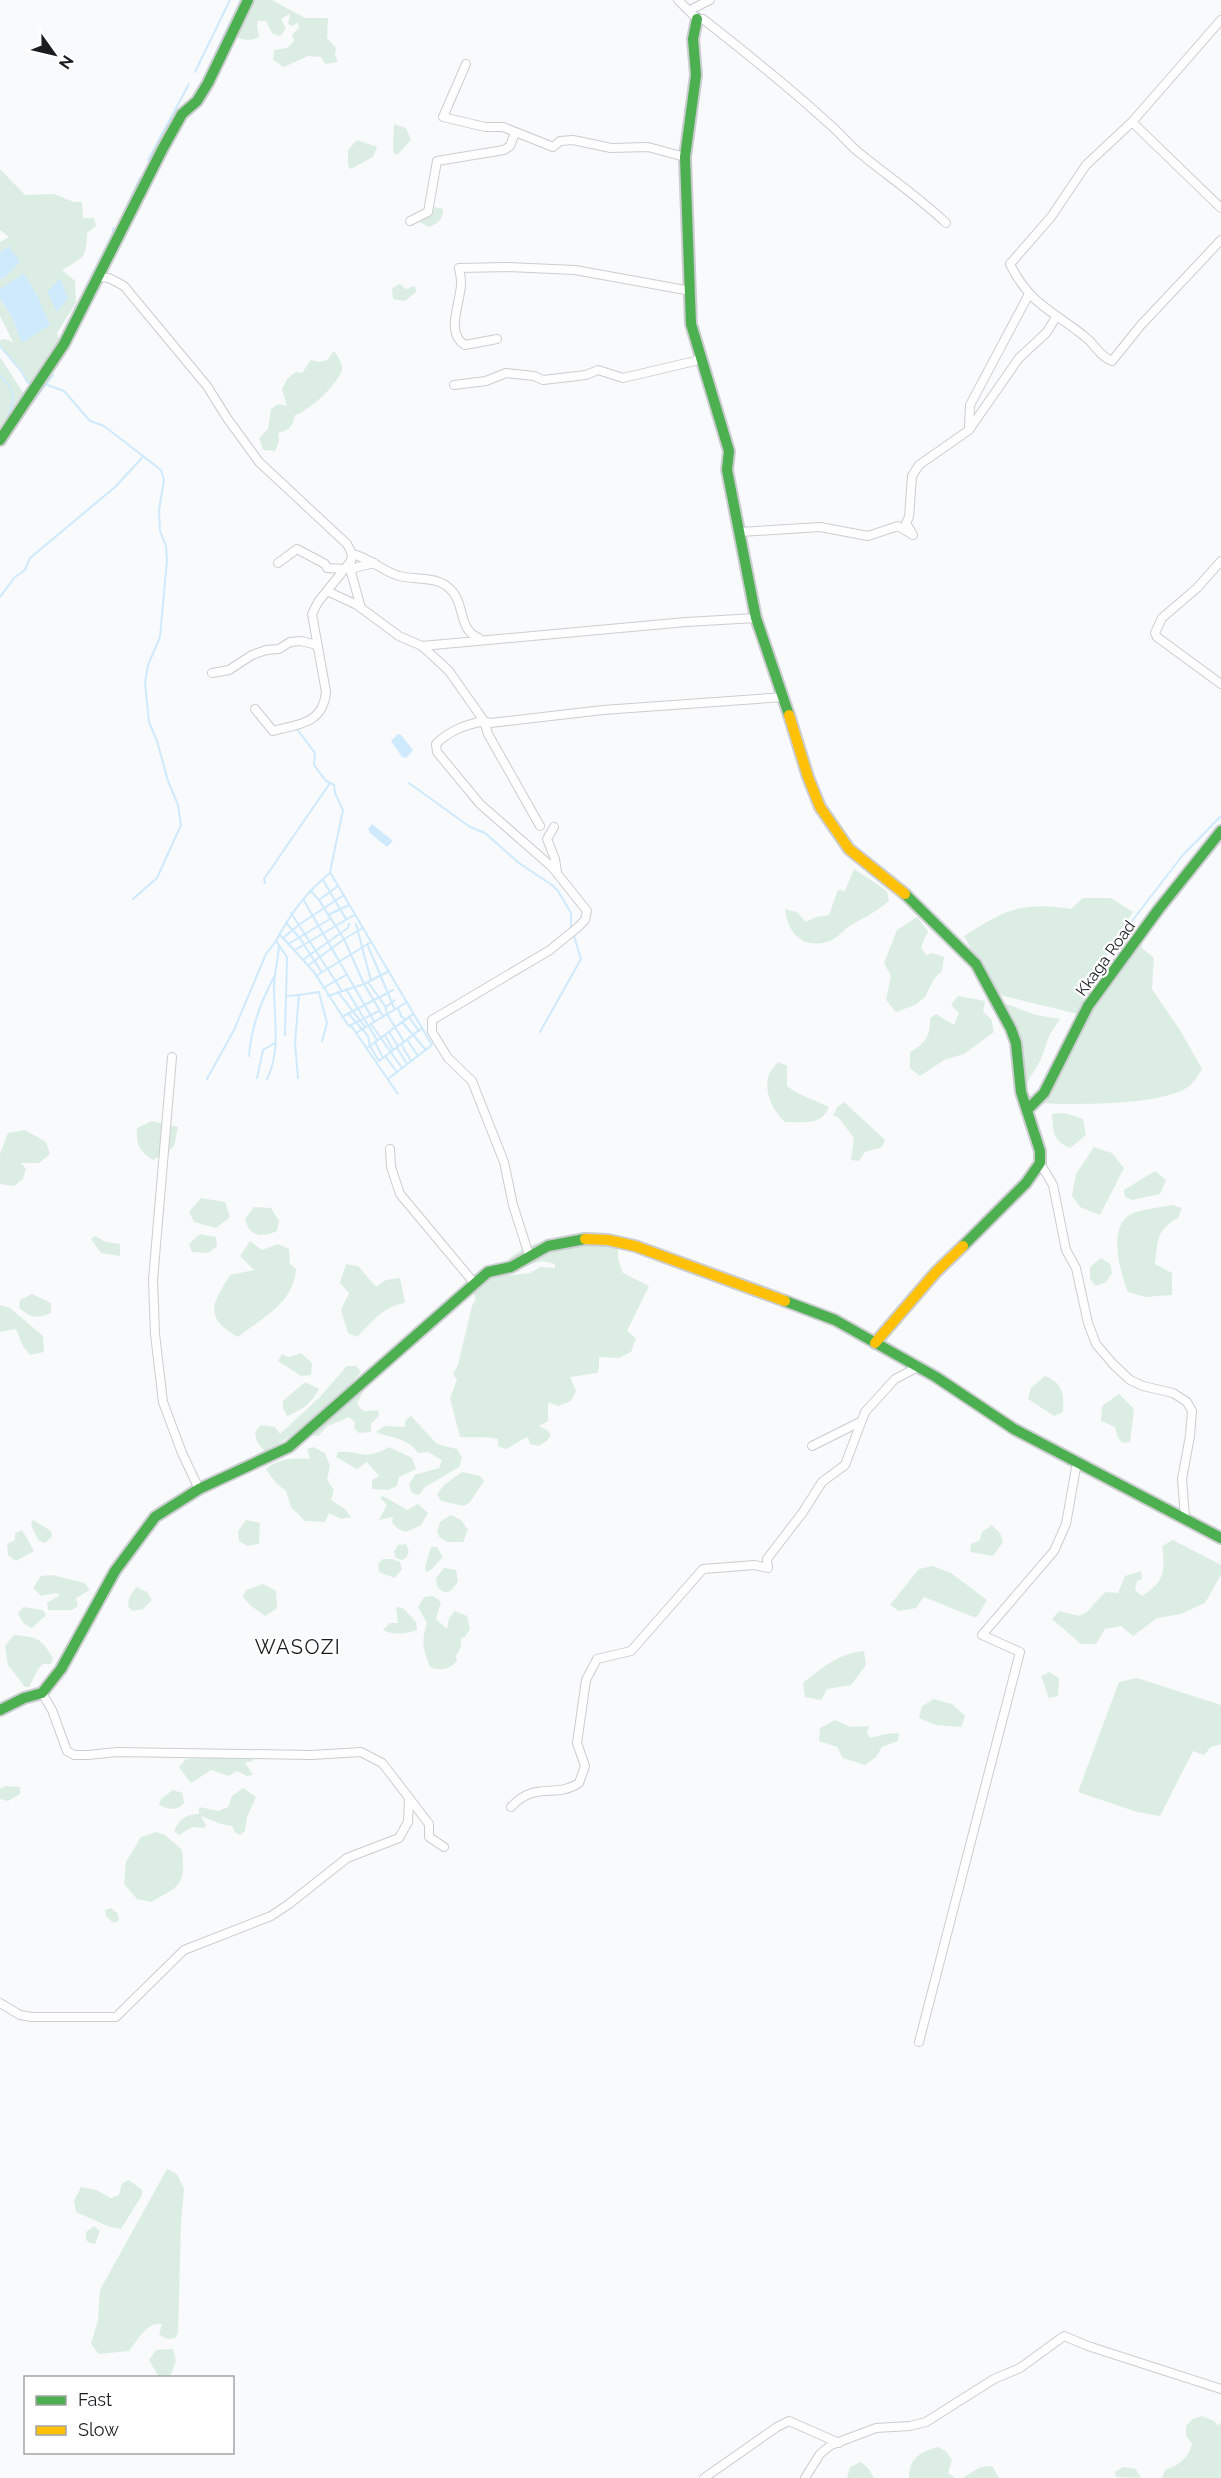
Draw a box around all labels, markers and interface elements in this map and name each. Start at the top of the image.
north arrow [24,24,84,84]
text: N [55,52,77,72]
street label: Kkaga Road [1072,917,1139,1000]
district label: WASOZI [255,1635,341,1659]
legend [24,2376,234,2454]
text: Fast [78,2389,112,2410]
text: Slow [78,2419,119,2440]

